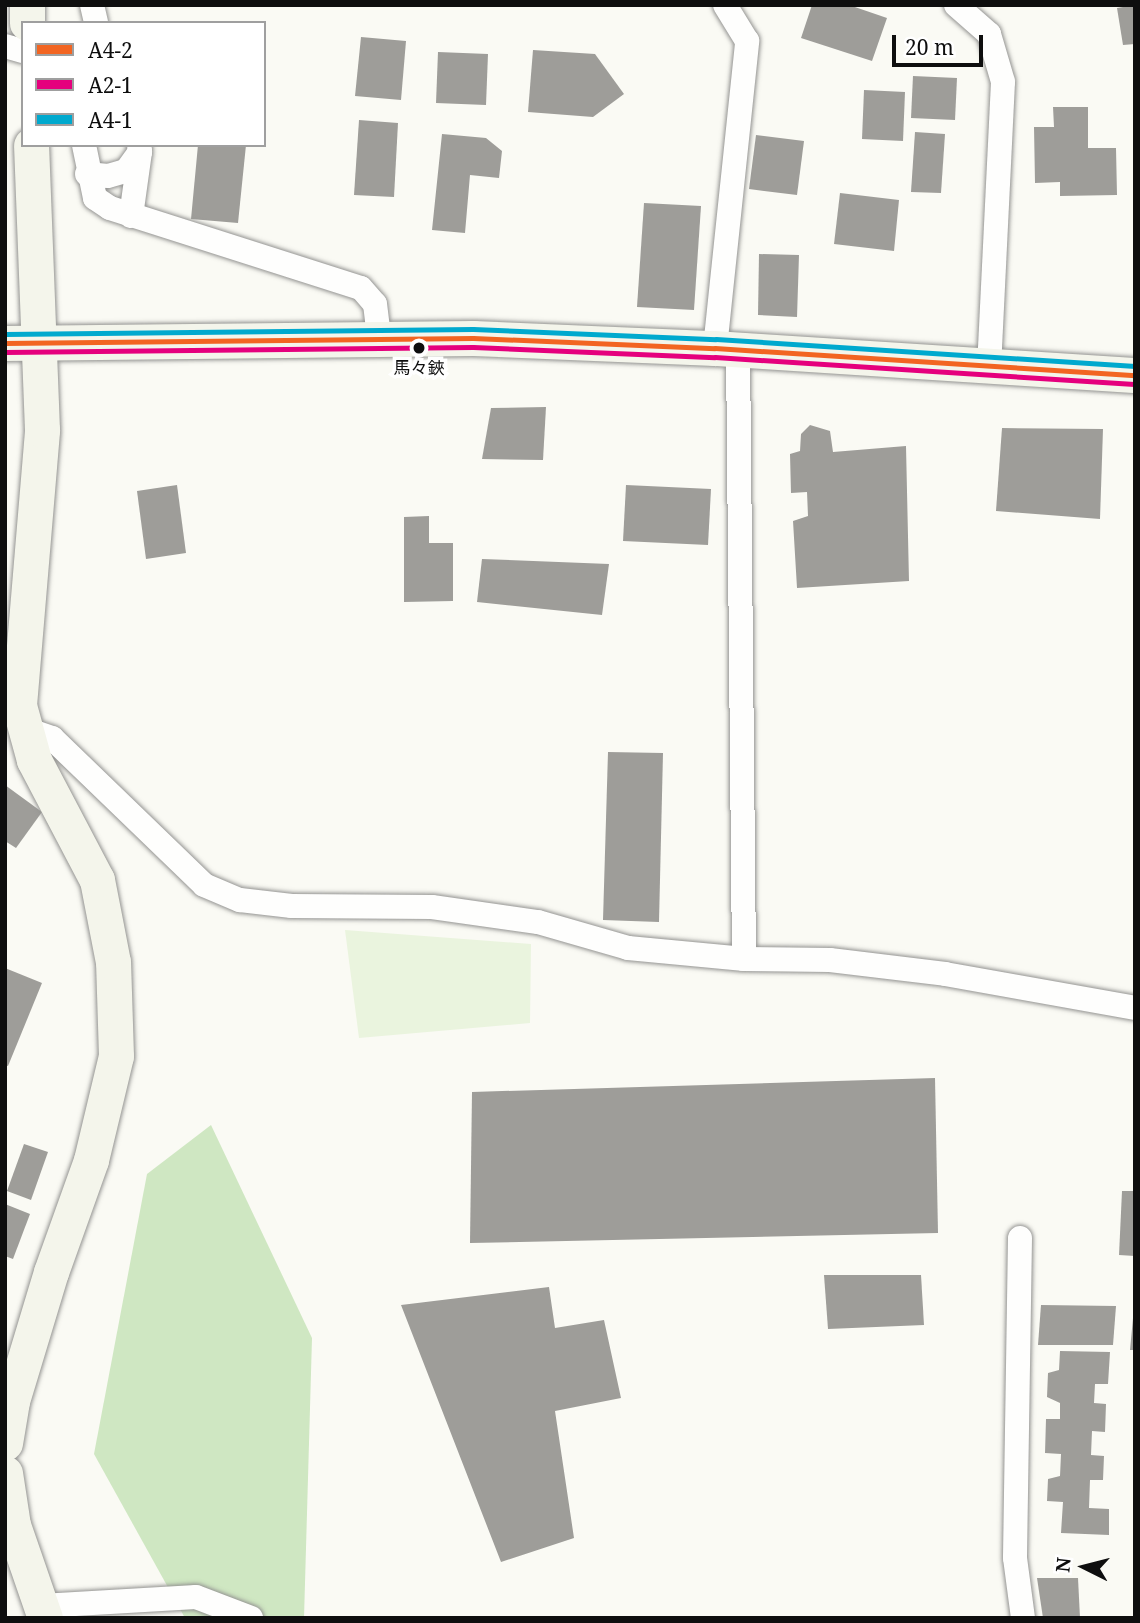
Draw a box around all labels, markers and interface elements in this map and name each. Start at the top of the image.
legend [21,21,266,147]
scale bar [895,21,986,65]
text: 20 m [905,33,954,61]
text: A4-2 [88,36,133,64]
text: A2-1 [88,71,133,99]
text: A4-1 [88,106,133,134]
marker: 馬々鋏 [412,341,426,355]
place label: 馬々鋏 [394,358,444,378]
north arrow [1049,1532,1119,1602]
text: N [1049,1556,1077,1574]

